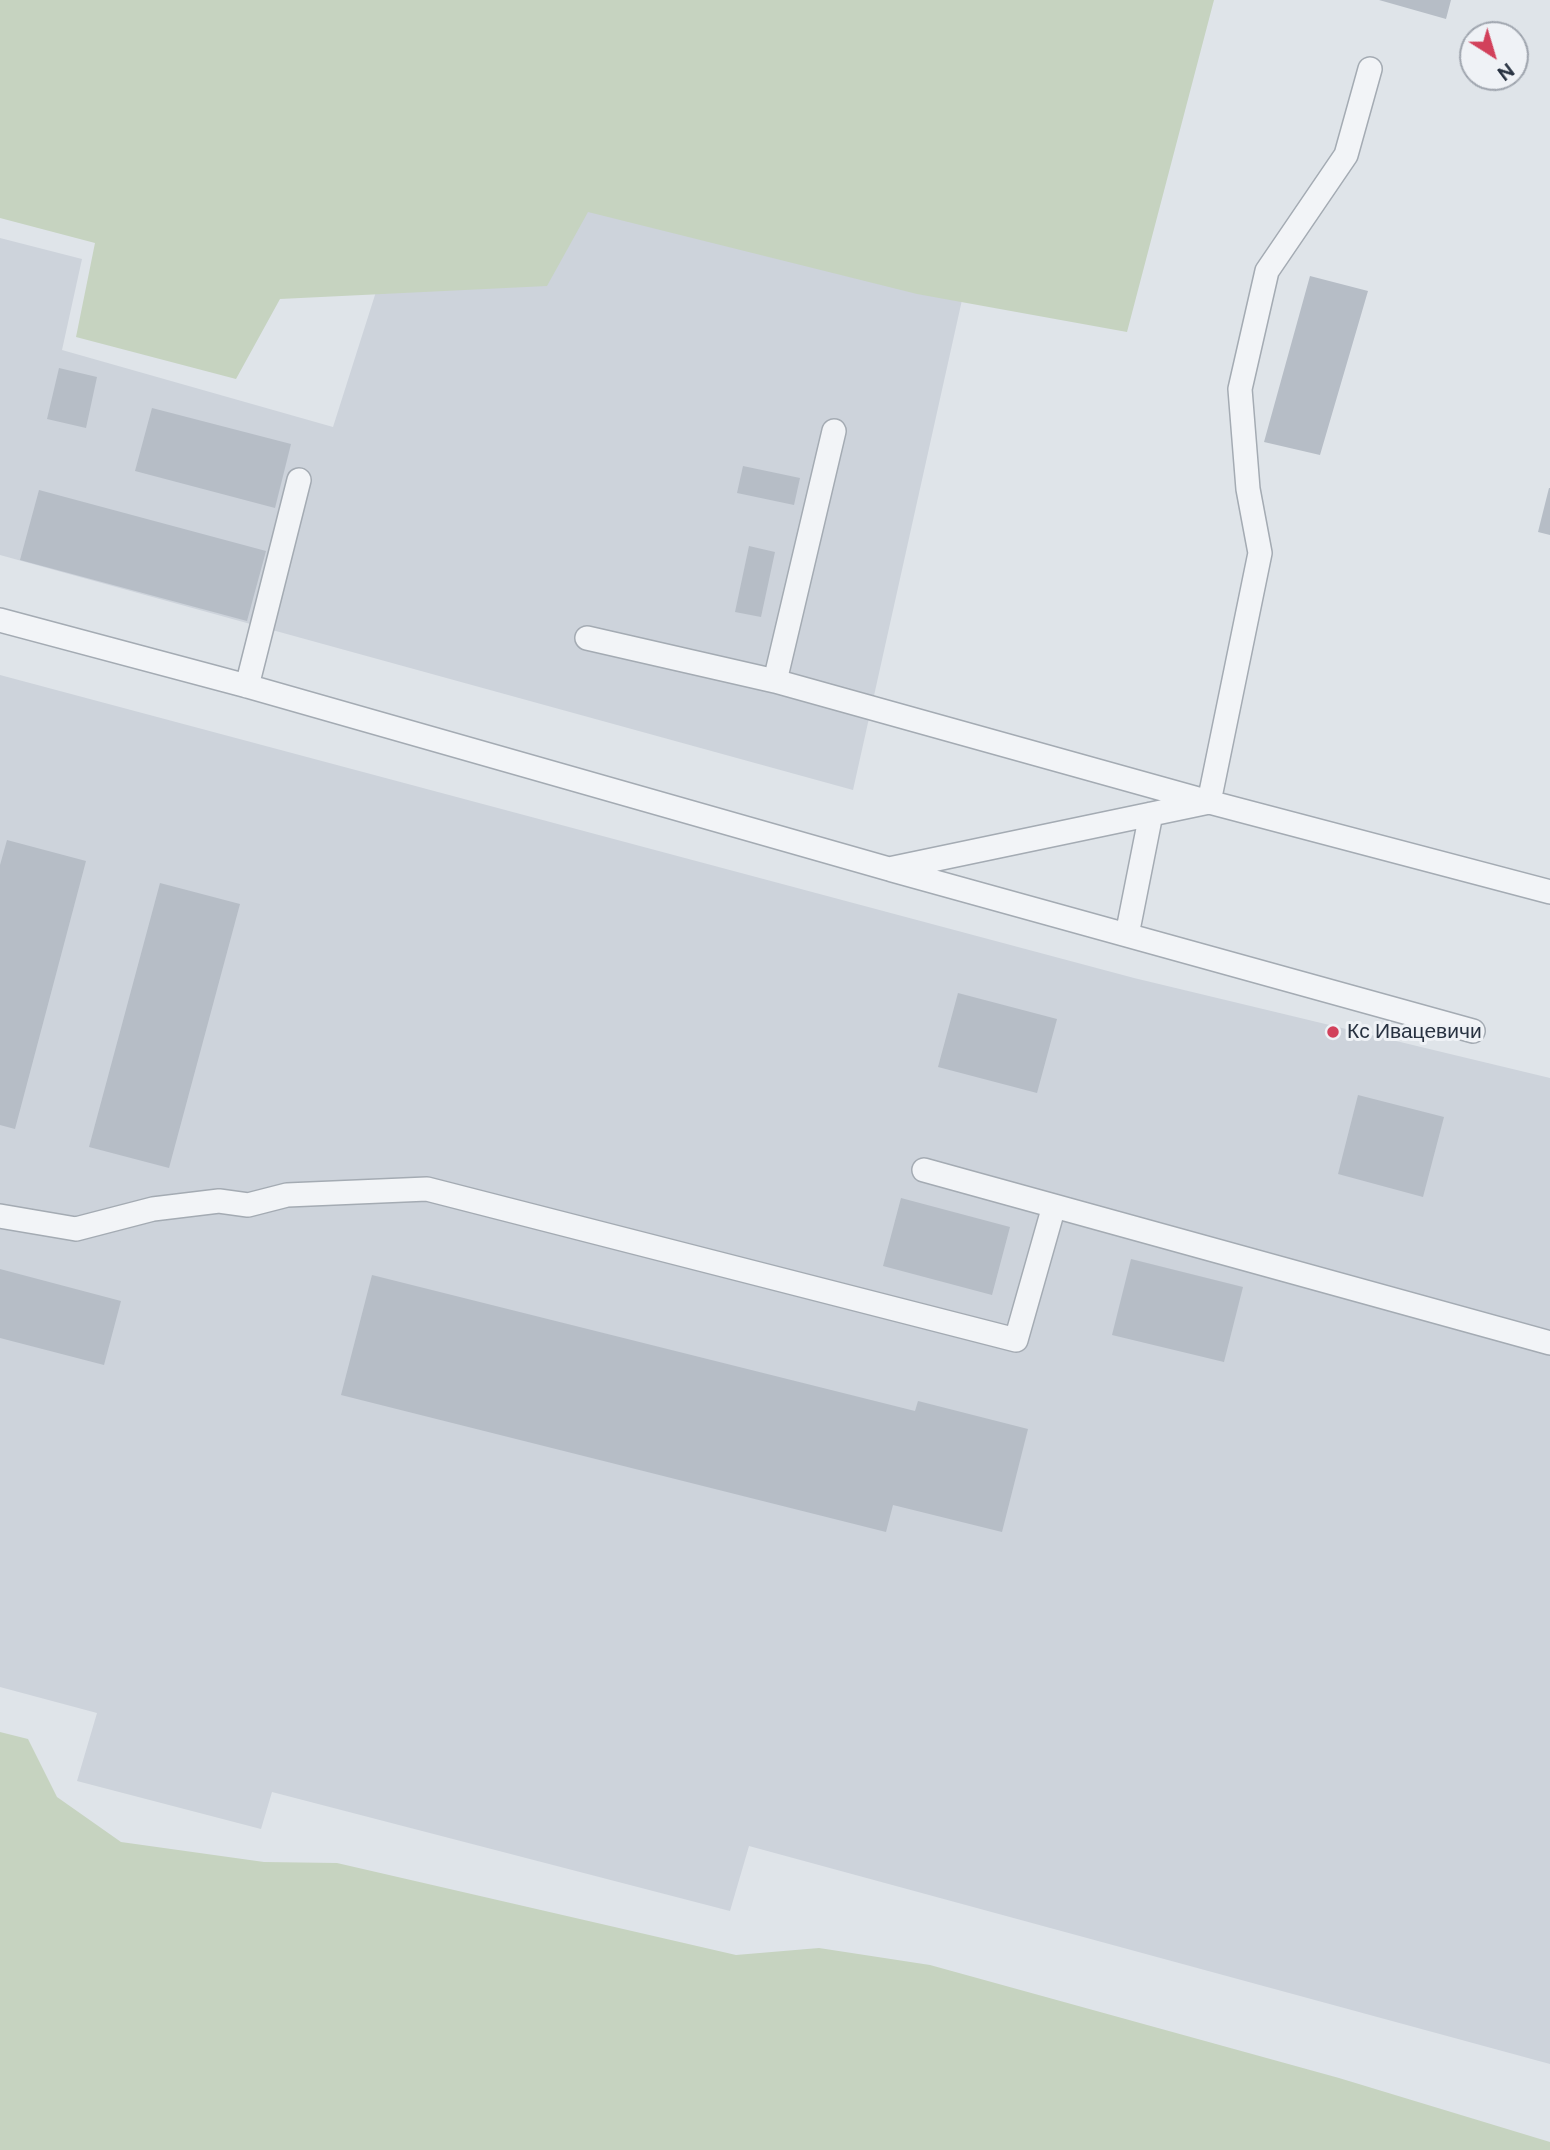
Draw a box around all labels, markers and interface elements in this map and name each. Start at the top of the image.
north arrow [1459,21,1529,91]
text: N [1493,58,1519,85]
place label: Кс Ивацевичи [1347,1019,1482,1045]
marker: Кс Ивацевичи [1325,1024,1341,1040]

